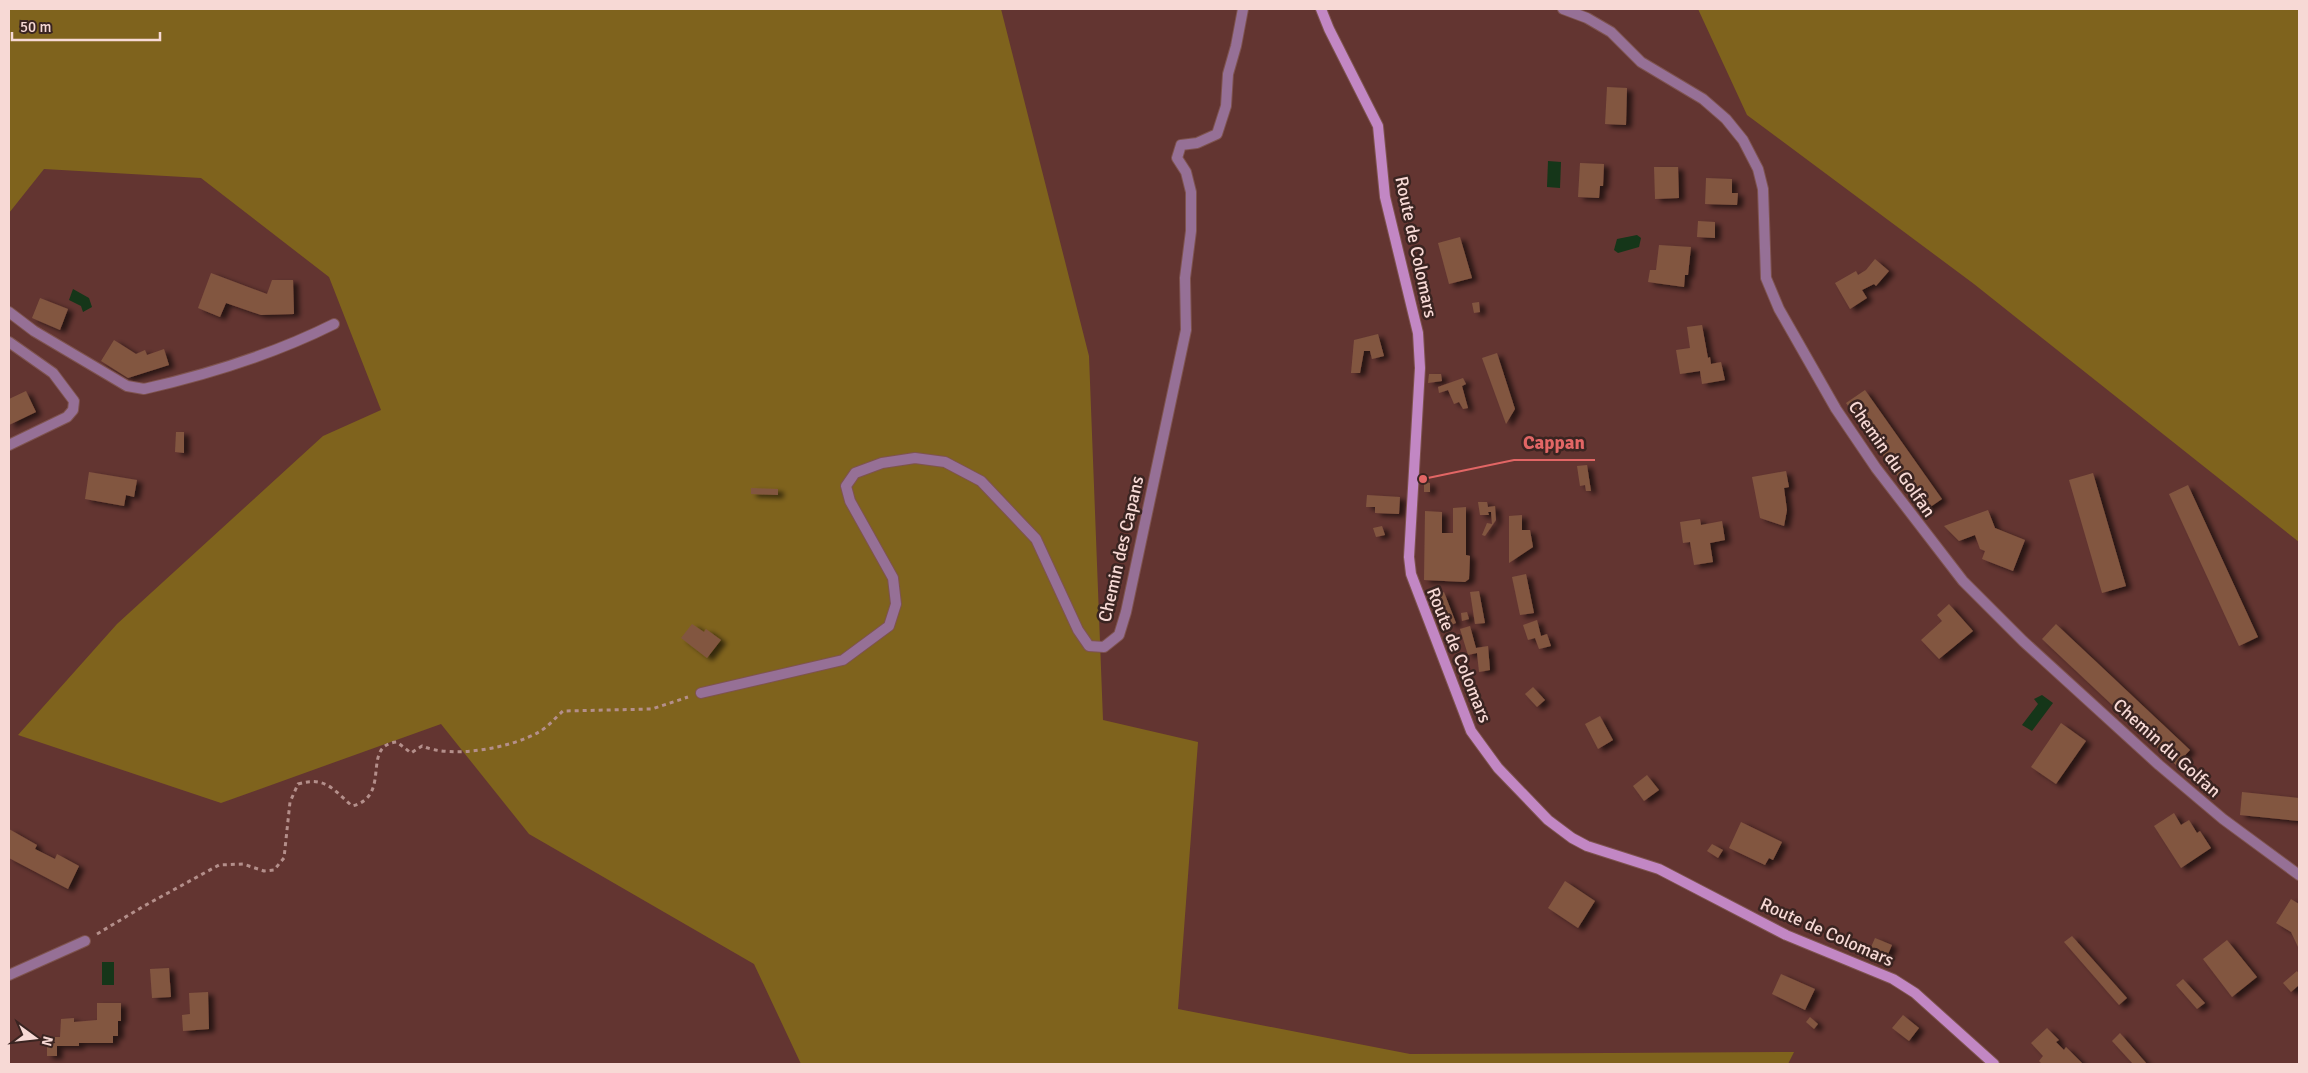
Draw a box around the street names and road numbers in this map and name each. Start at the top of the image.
street label: Route de Colomars [1390,174,1442,320]
street label: Chemin du Golfan [1844,397,1940,521]
street label: Chemin des Capans [1093,474,1149,624]
street label: Route de Colomars [1422,584,1496,726]
street label: Chemin du Golfan [2109,694,2225,802]
street label: Route de Colomars [1757,893,1897,971]

